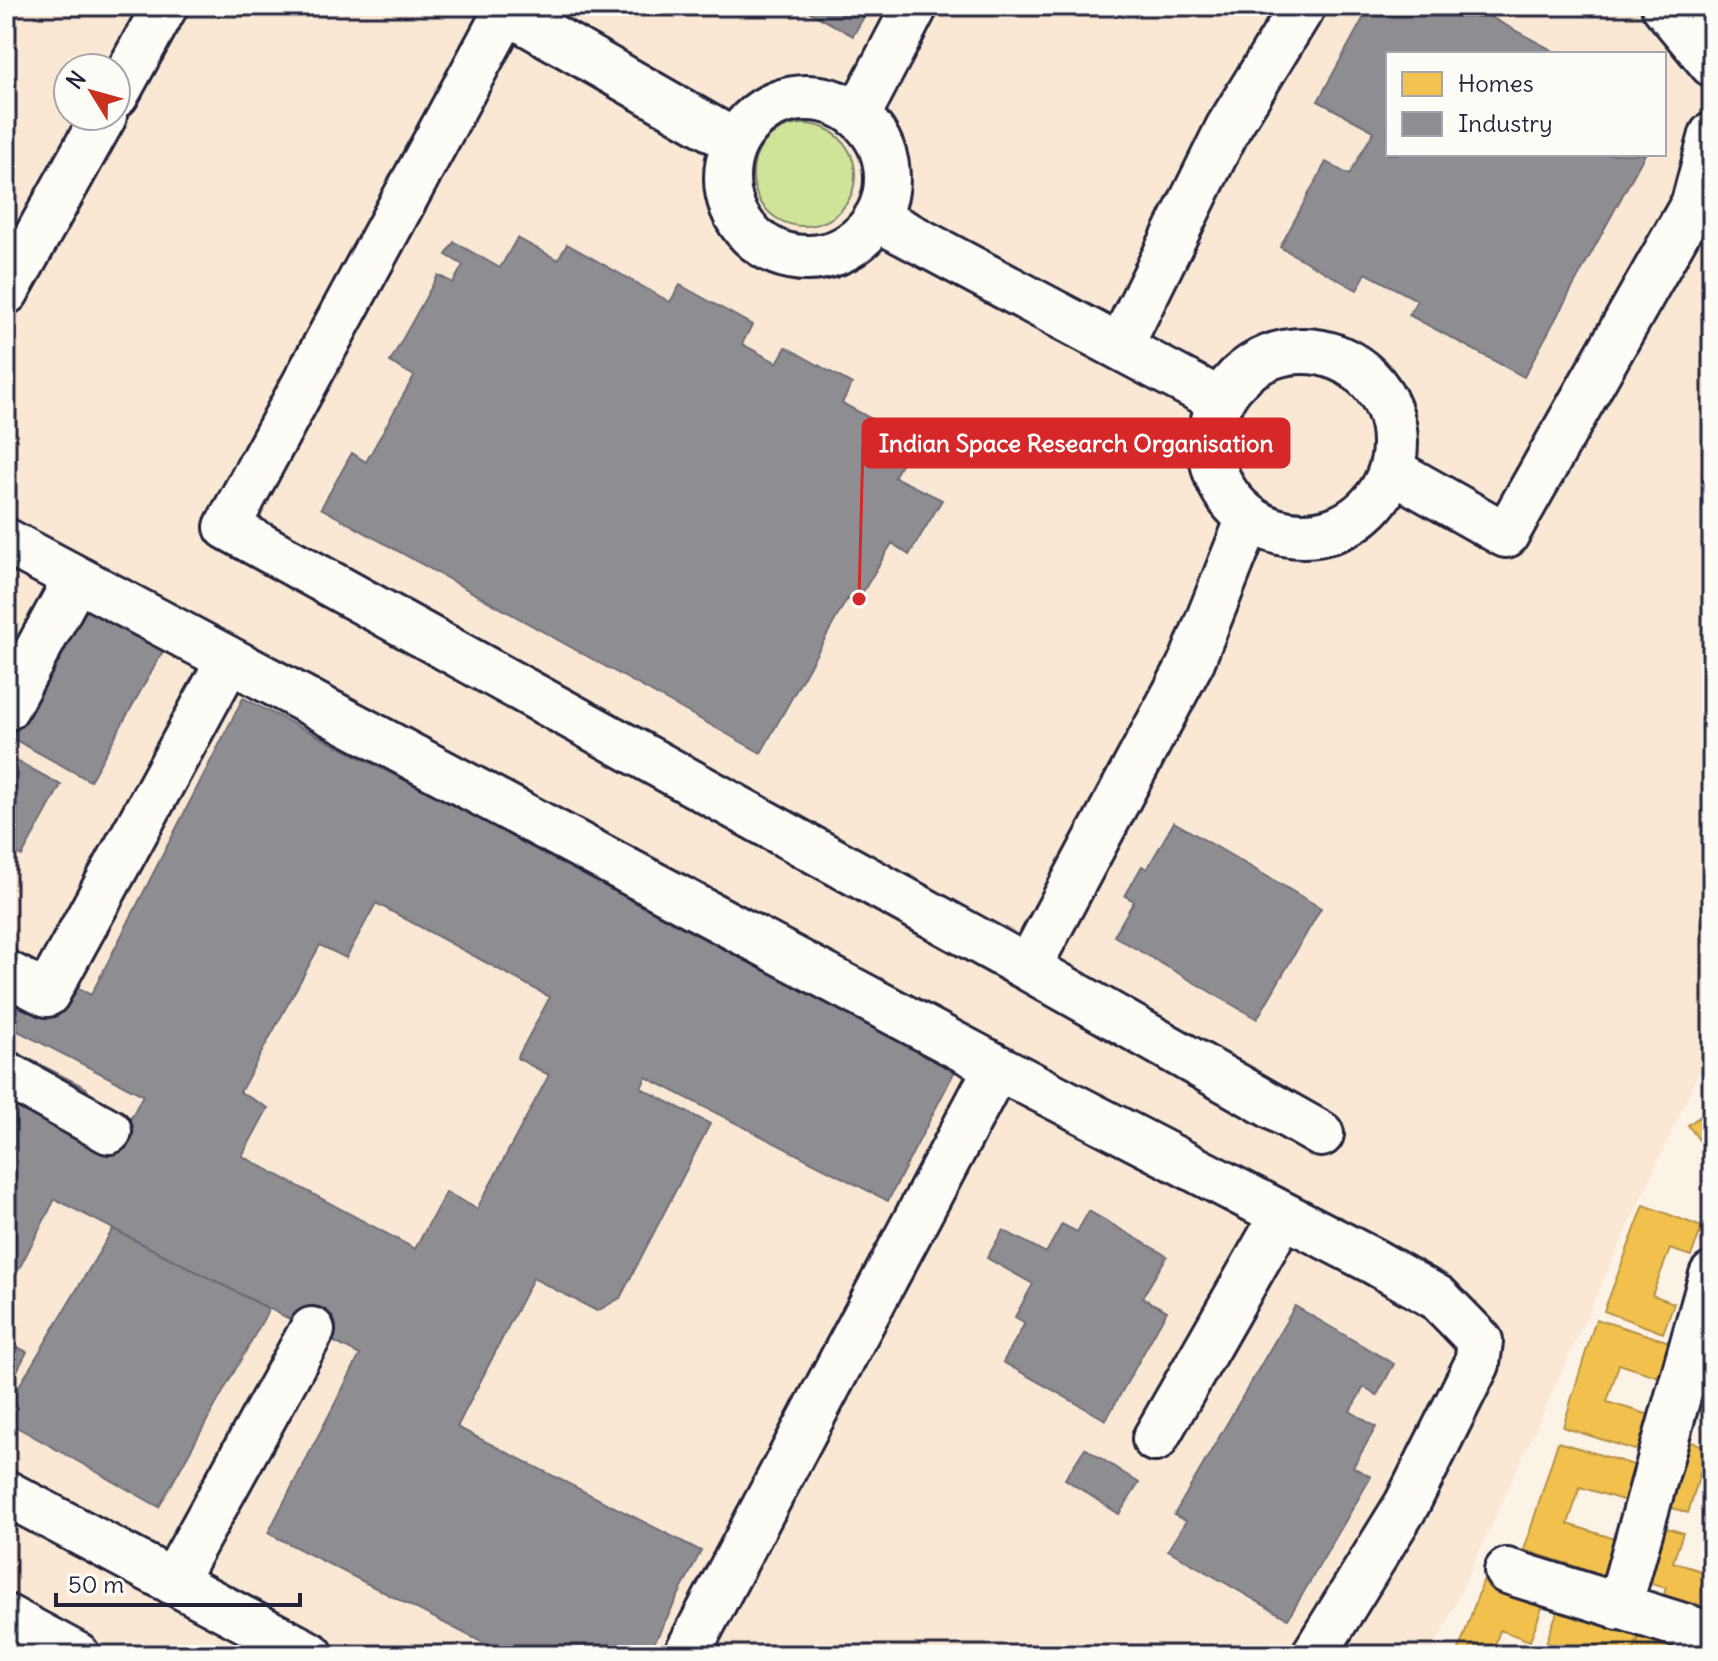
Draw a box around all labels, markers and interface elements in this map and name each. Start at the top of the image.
north arrow [52,52,132,132]
legend [1386,52,1666,156]
text: N [60,65,92,94]
text: Homes [1458,68,1534,98]
text: Industry [1458,108,1553,138]
callout: Indian Space Research Organisation [863,419,1289,467]
text: Indian Space Research Organisation [879,428,1273,458]
scale bar [56,1557,300,1607]
text: 50 m [68,1569,124,1599]

